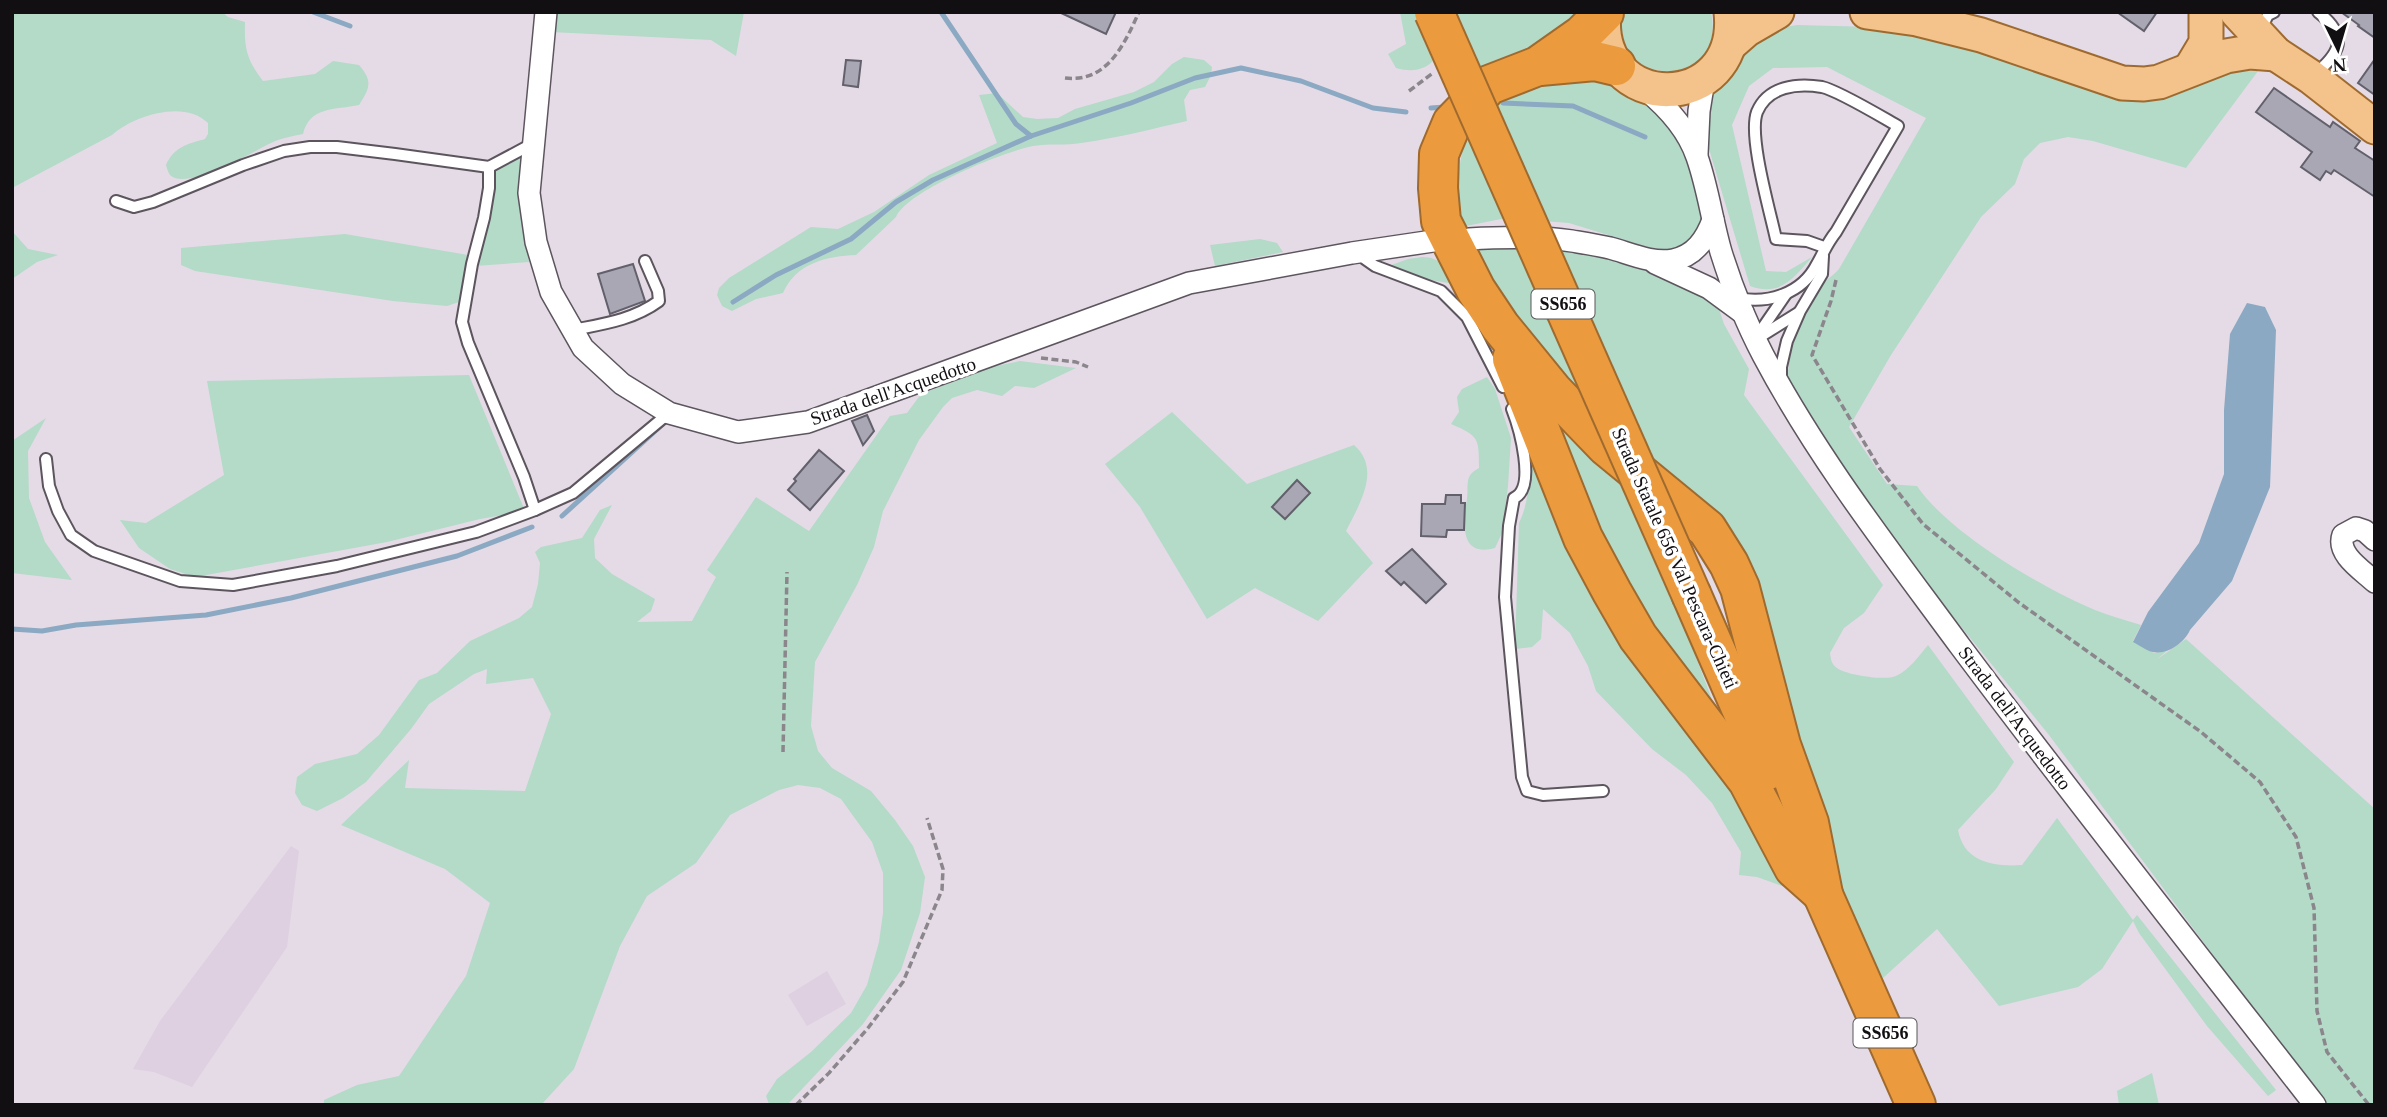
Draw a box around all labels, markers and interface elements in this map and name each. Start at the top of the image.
north arrow [2303,14,2373,84]
text: N [2331,54,2347,77]
road number: SS656 [1532,290,1594,318]
street label: Strada dell'Acquedotto [807,353,979,429]
street label: Strada Statale 656 Val Pescara-Chieti [1608,424,1742,692]
street label: Strada dell'Acquedotto [1954,642,2076,794]
road number: SS656 [1854,1018,1916,1048]

